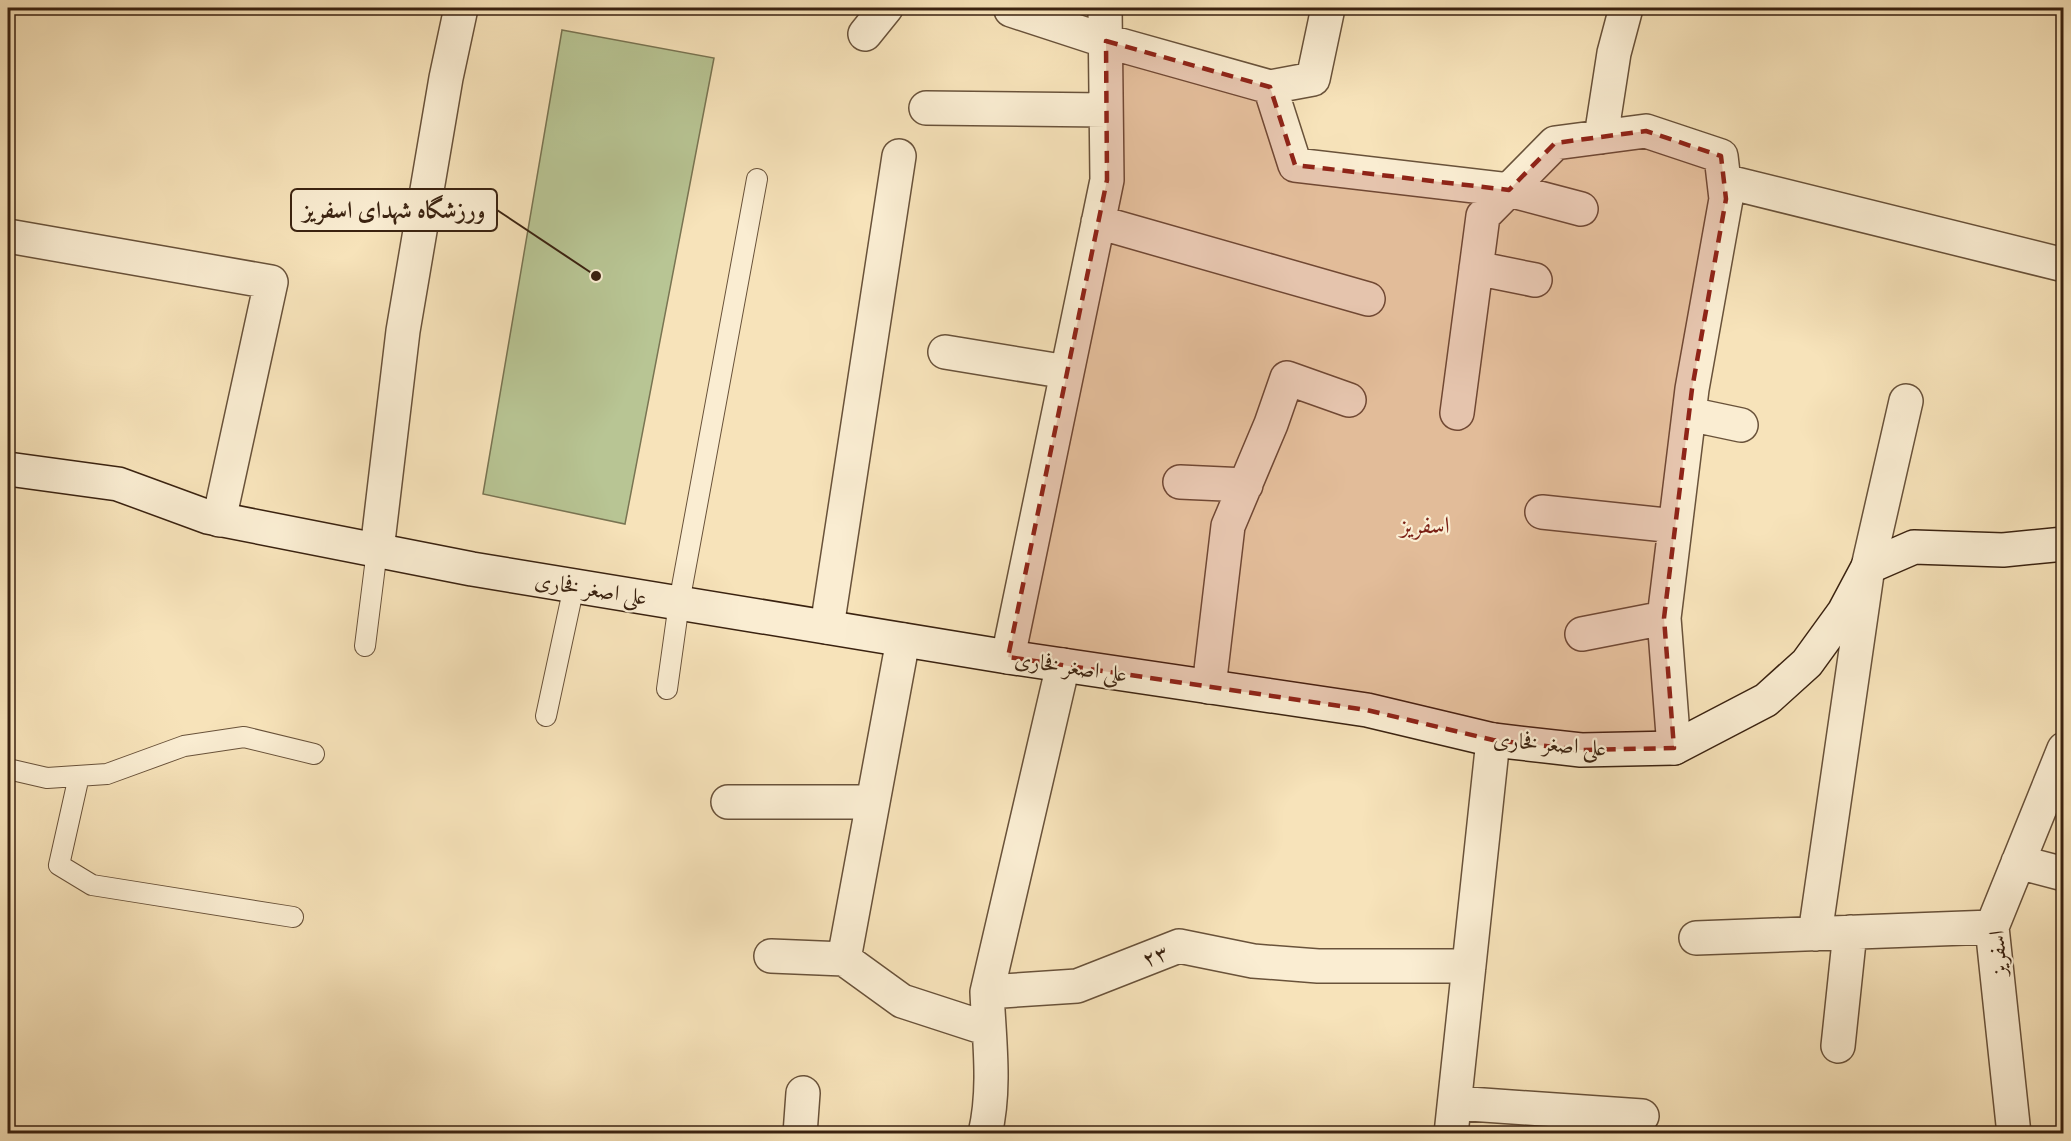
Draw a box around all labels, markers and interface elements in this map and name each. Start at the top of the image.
callout: ورزشگاه شهدای اسفریز [291,189,497,231]
text: ورزشگاه شهدای اسفریز [300,194,485,226]
district label: اسفریز [1397,510,1450,540]
street label: علی اصغر فخاری [532,566,649,614]
street label: علی اصغر فخاری [1012,645,1129,691]
street label: علی اصغر فخاری [1492,725,1608,765]
street label: اسفریز [1983,930,2013,978]
street label: ۲۳ [1138,938,1172,973]

